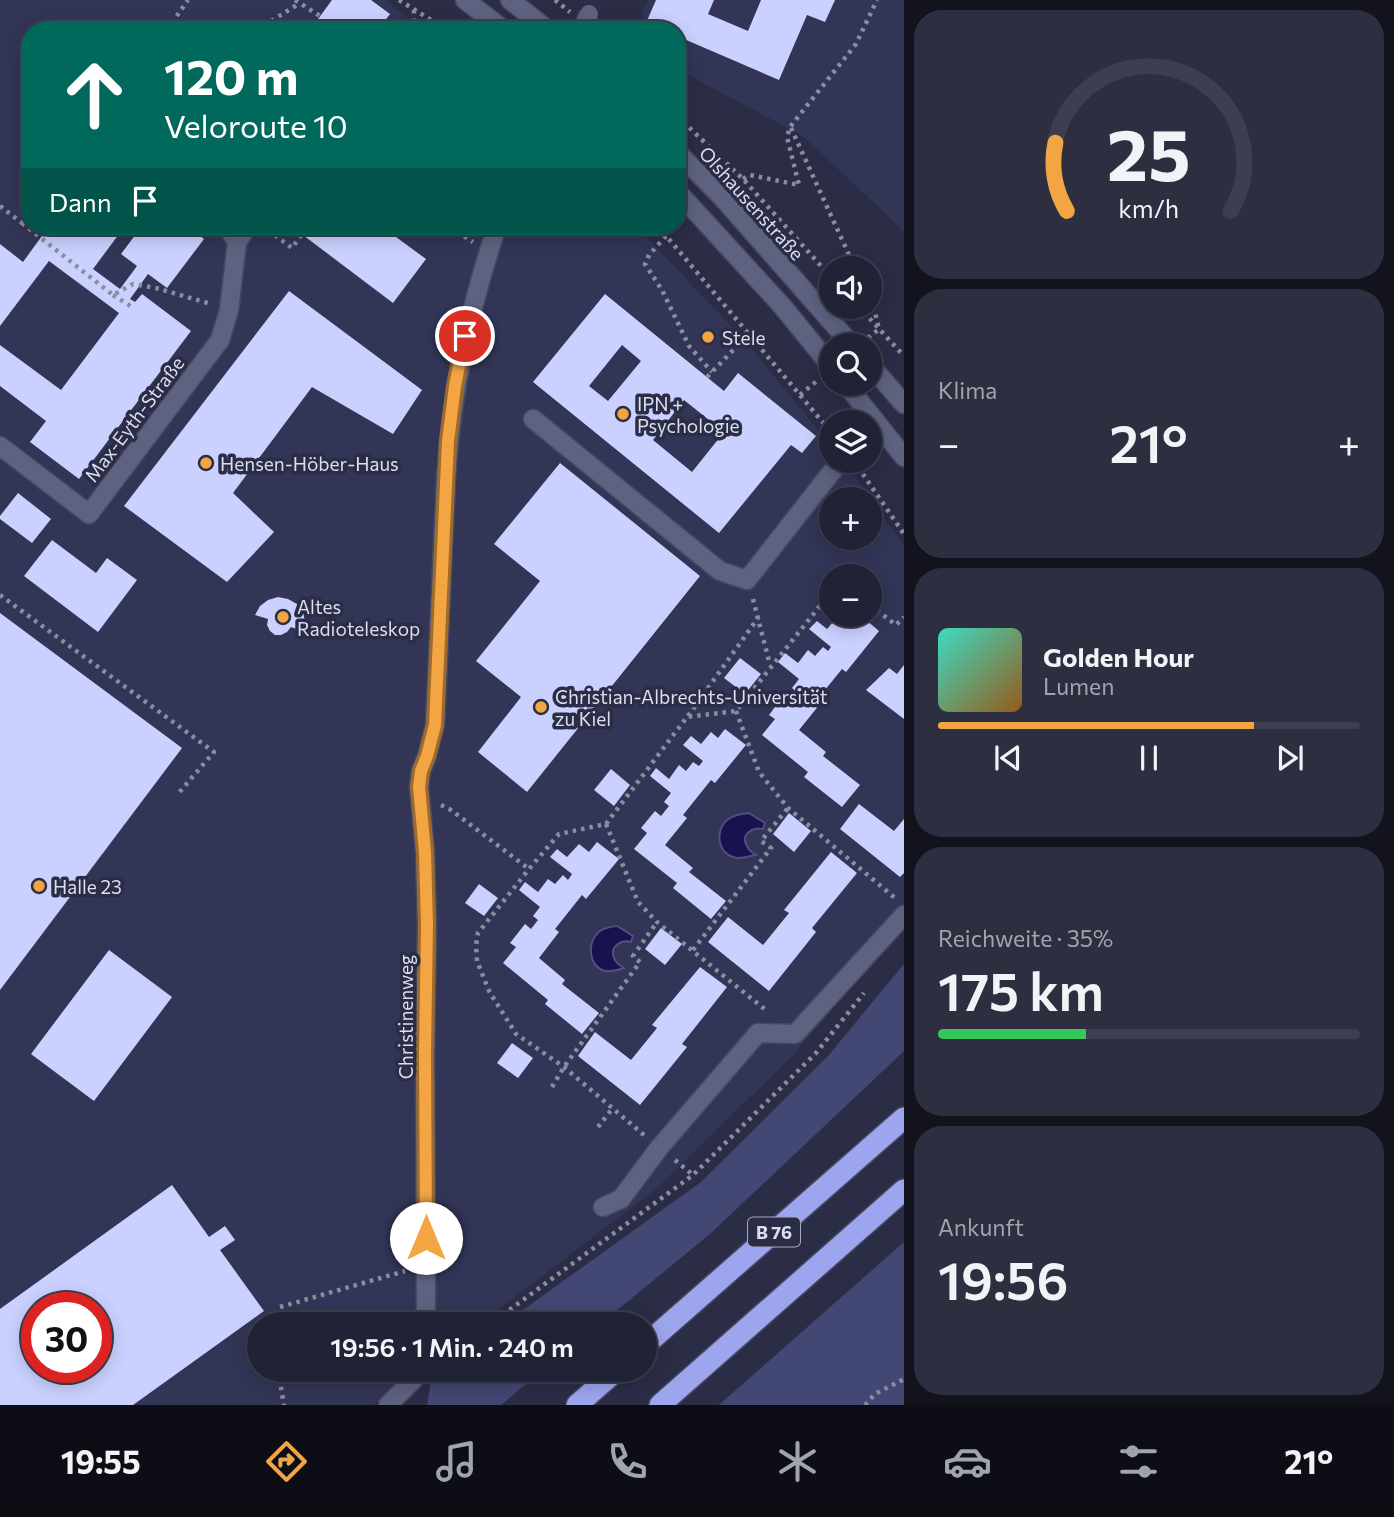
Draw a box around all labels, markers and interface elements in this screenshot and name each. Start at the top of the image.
text: 120 m [164,45,298,105]
icon: ahead [49,49,140,140]
text: Veloroute 10 [164,105,348,145]
text: 25 [1107,107,1191,196]
street label: Olshausenstraße [695,141,809,265]
icon: arrive [126,182,164,220]
text: Dann [49,186,112,217]
text: km/h [1119,192,1179,222]
map controls [819,256,882,627]
button: sound [819,256,882,319]
pin [435,306,495,366]
icon: arrive [446,317,484,355]
place label: Stele [722,326,765,349]
marker: Stele [700,329,716,345]
button: search [819,333,882,396]
street label: Max-Eyth-Straße [79,352,189,486]
text: Klima [938,376,997,404]
place label: IPN + Psychologie [637,392,740,437]
marker: IPN + Psychologie [615,406,631,422]
button: layers [819,410,882,473]
text: 21° [1109,410,1188,474]
text: − [938,419,960,466]
text: + [1338,419,1360,466]
place label: Hensen-Höber-Haus [220,452,399,475]
marker: Hensen-Höber-Haus [198,455,214,471]
button: + [819,487,882,550]
button: − [819,564,882,627]
place label: Altes Radioteleskop [297,595,420,640]
marker: Altes Radioteleskop [275,609,291,625]
text: Golden Hour [1043,641,1194,672]
text: Lumen [1043,672,1114,700]
place label: Christian-Albrechts-Universität zu Kiel [555,685,828,730]
marker: Christian-Albrechts-Universität zu Kiel [533,699,549,715]
icon: previous [989,739,1027,777]
icon: pause [1130,739,1168,777]
icon: next [1271,739,1309,777]
place label: Halle 23 [53,875,122,898]
marker: Halle 23 [31,878,47,894]
text: Reichweite · 35% [938,924,1113,952]
street label: Christinenweg [394,955,417,1079]
text: 175 km [938,958,1104,1022]
position arrow [389,1201,463,1275]
text: Ankunft [938,1213,1024,1241]
road number: B 76 [748,1218,800,1246]
text: 19:56 [938,1247,1068,1311]
speed limit sign: 30 [21,1292,112,1383]
text: 19:56 · 1 Min. · 240 m [330,1331,574,1362]
icon: directions [262,1437,311,1486]
icon: music [432,1437,481,1486]
icon: phone [603,1437,652,1486]
icon: climate [773,1437,822,1486]
icon: car [943,1437,992,1486]
icon: filters [1114,1437,1163,1486]
text: 19:55 [61,1441,141,1481]
text: 21° [1284,1441,1333,1481]

